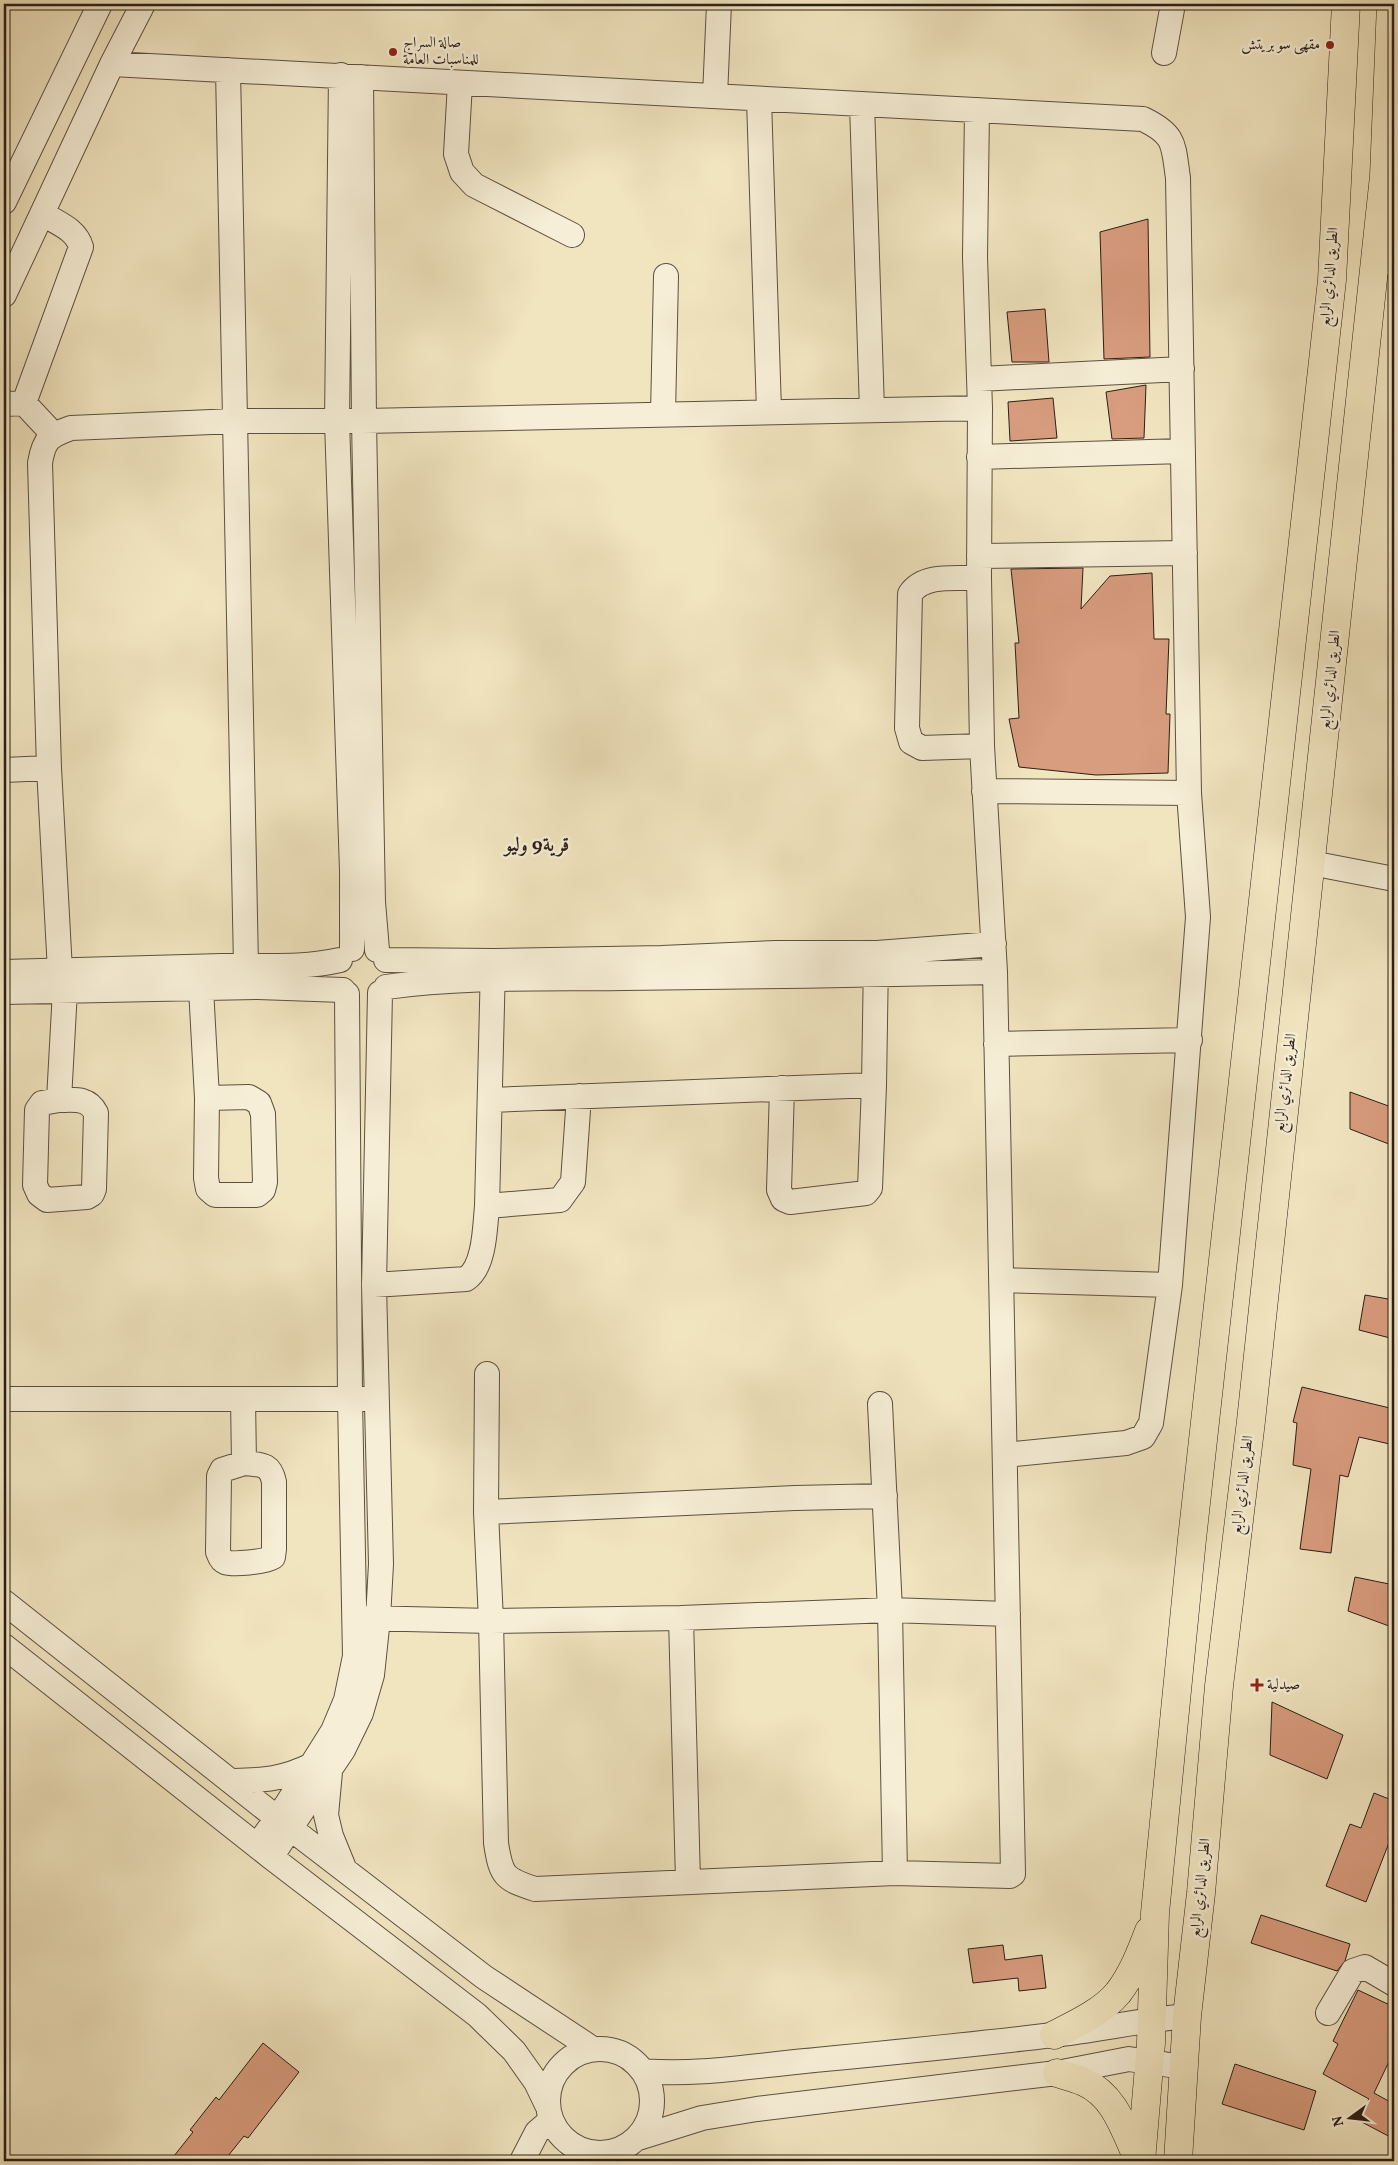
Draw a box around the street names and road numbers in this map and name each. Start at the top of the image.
street label: الطريق الدائري الرابع [1315,226,1347,328]
street label: الطريق الدائري الرابع [1315,629,1349,731]
street label: الطريق الدائري الرابع [1270,1032,1304,1134]
street label: الطريق الدائري الرابع [1227,1434,1261,1536]
street label: الطريق الدائري الرابع [1185,1837,1219,1939]

